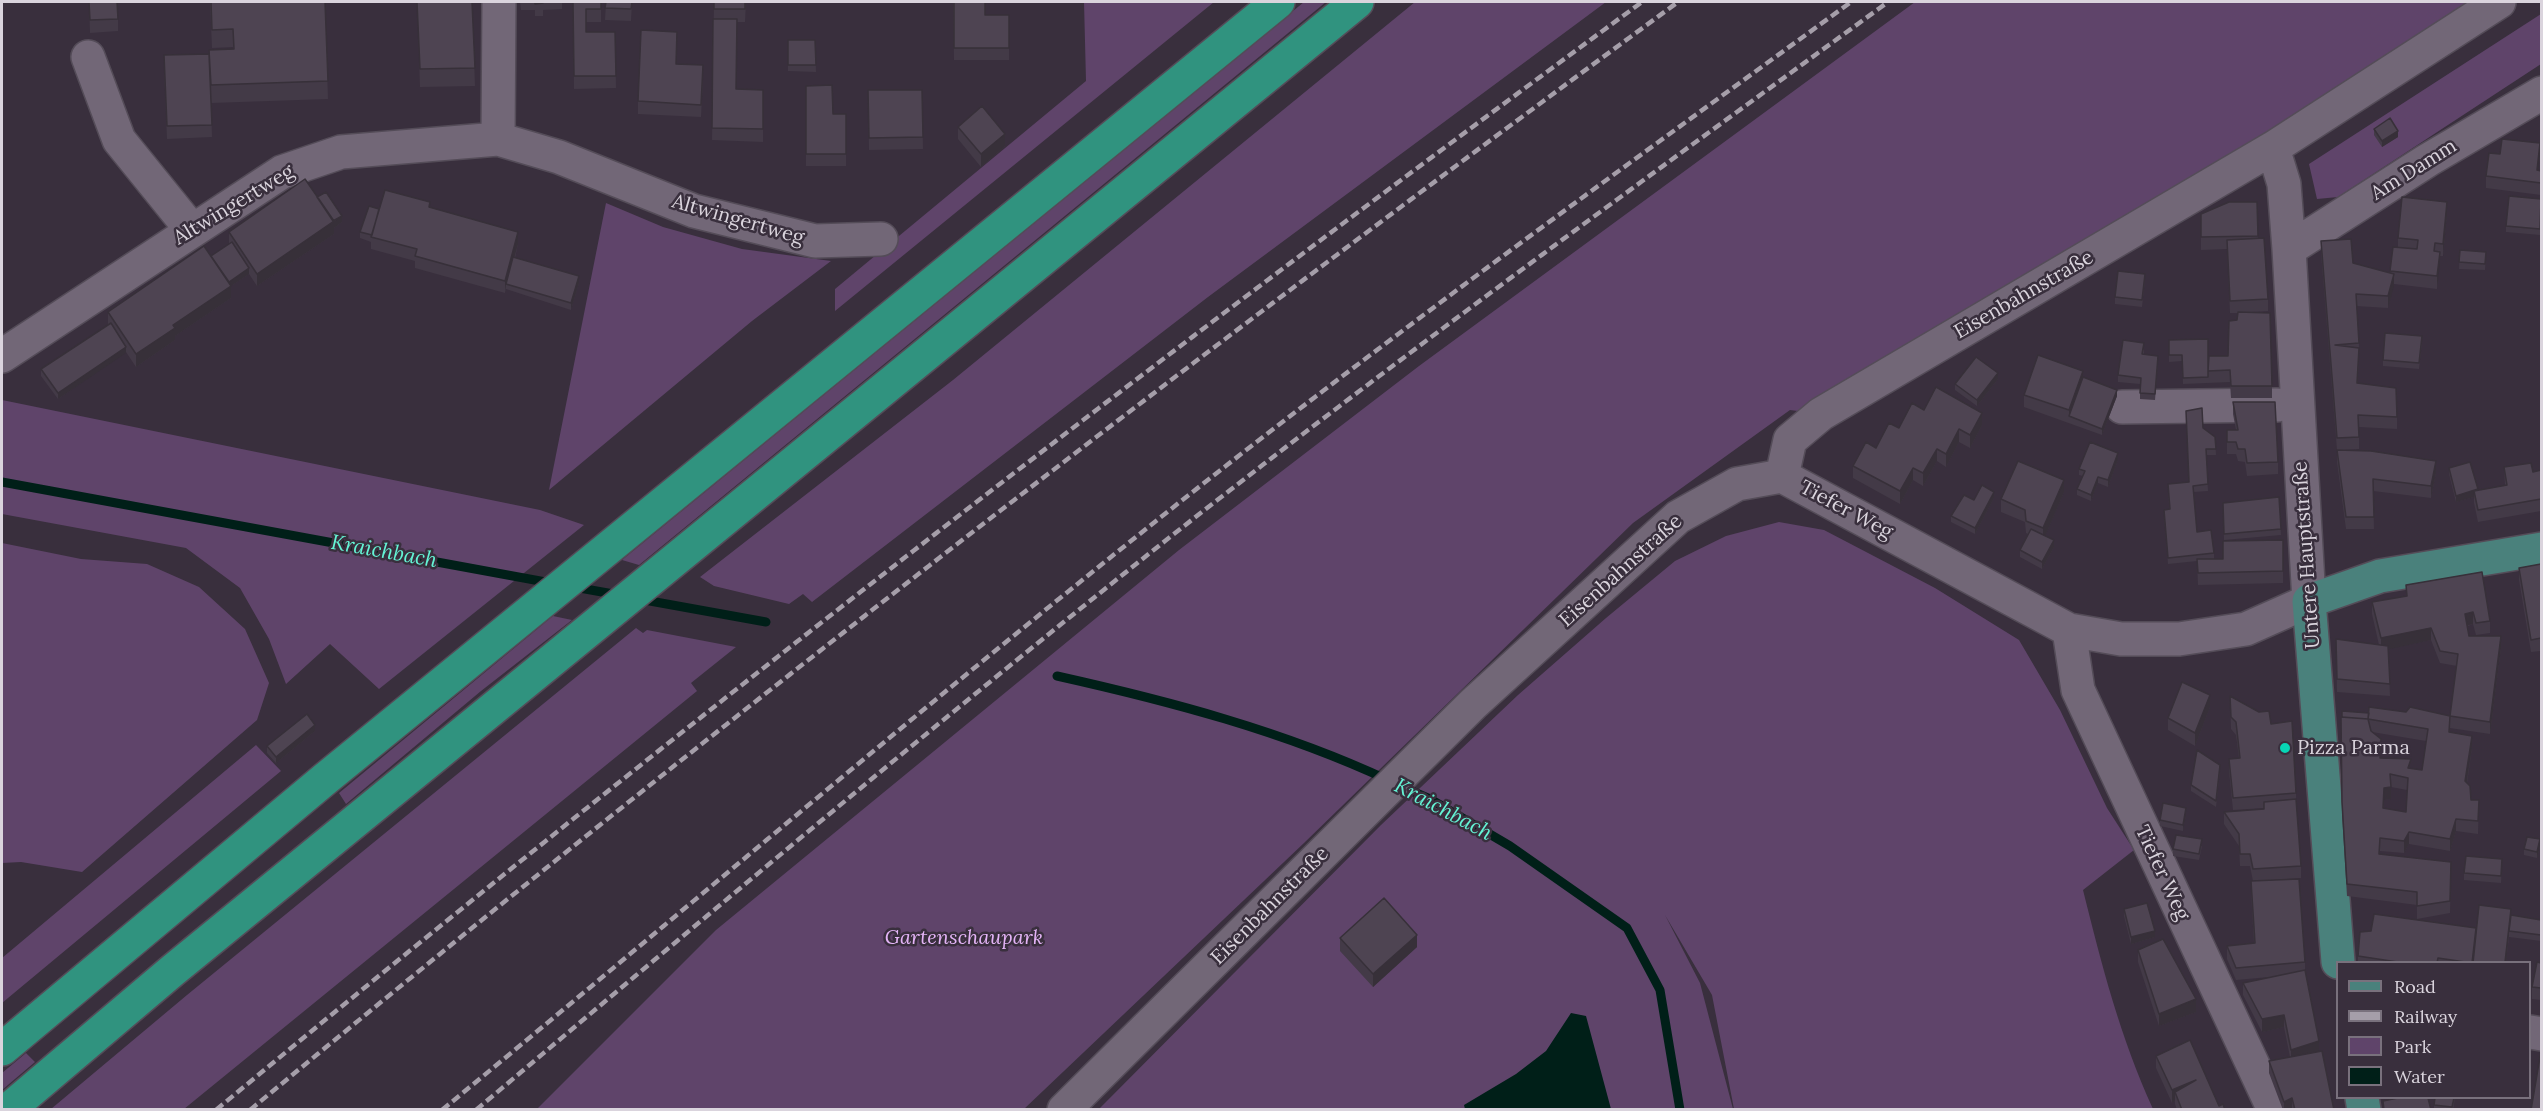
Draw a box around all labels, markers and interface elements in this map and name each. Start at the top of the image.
street label: Am Damm [2367,134,2461,206]
street label: Altwingertweg [169,160,299,250]
street label: Altwingertweg [669,190,807,250]
street label: Eisenbahnstraße [1950,245,2098,345]
street label: Untere Hauptstraße [2288,461,2326,649]
street label: Tiefer Weg [1795,476,1897,544]
street label: Eisenbahnstraße [1555,510,1687,632]
water label: Kraichbach [329,530,439,574]
place label: Pizza Parma [2297,736,2410,760]
marker: Pizza Parma [2278,741,2292,755]
water label: Kraichbach [1390,774,1496,846]
street label: Tiefer Weg [2130,822,2194,924]
street label: Eisenbahnstraße [1206,842,1334,970]
park label: Gartenschaupark [885,926,1043,950]
legend [2336,961,2531,1099]
text: Road [2394,975,2436,998]
text: Railway [2394,1005,2457,1028]
text: Park [2394,1035,2431,1058]
text: Water [2394,1065,2445,1088]

